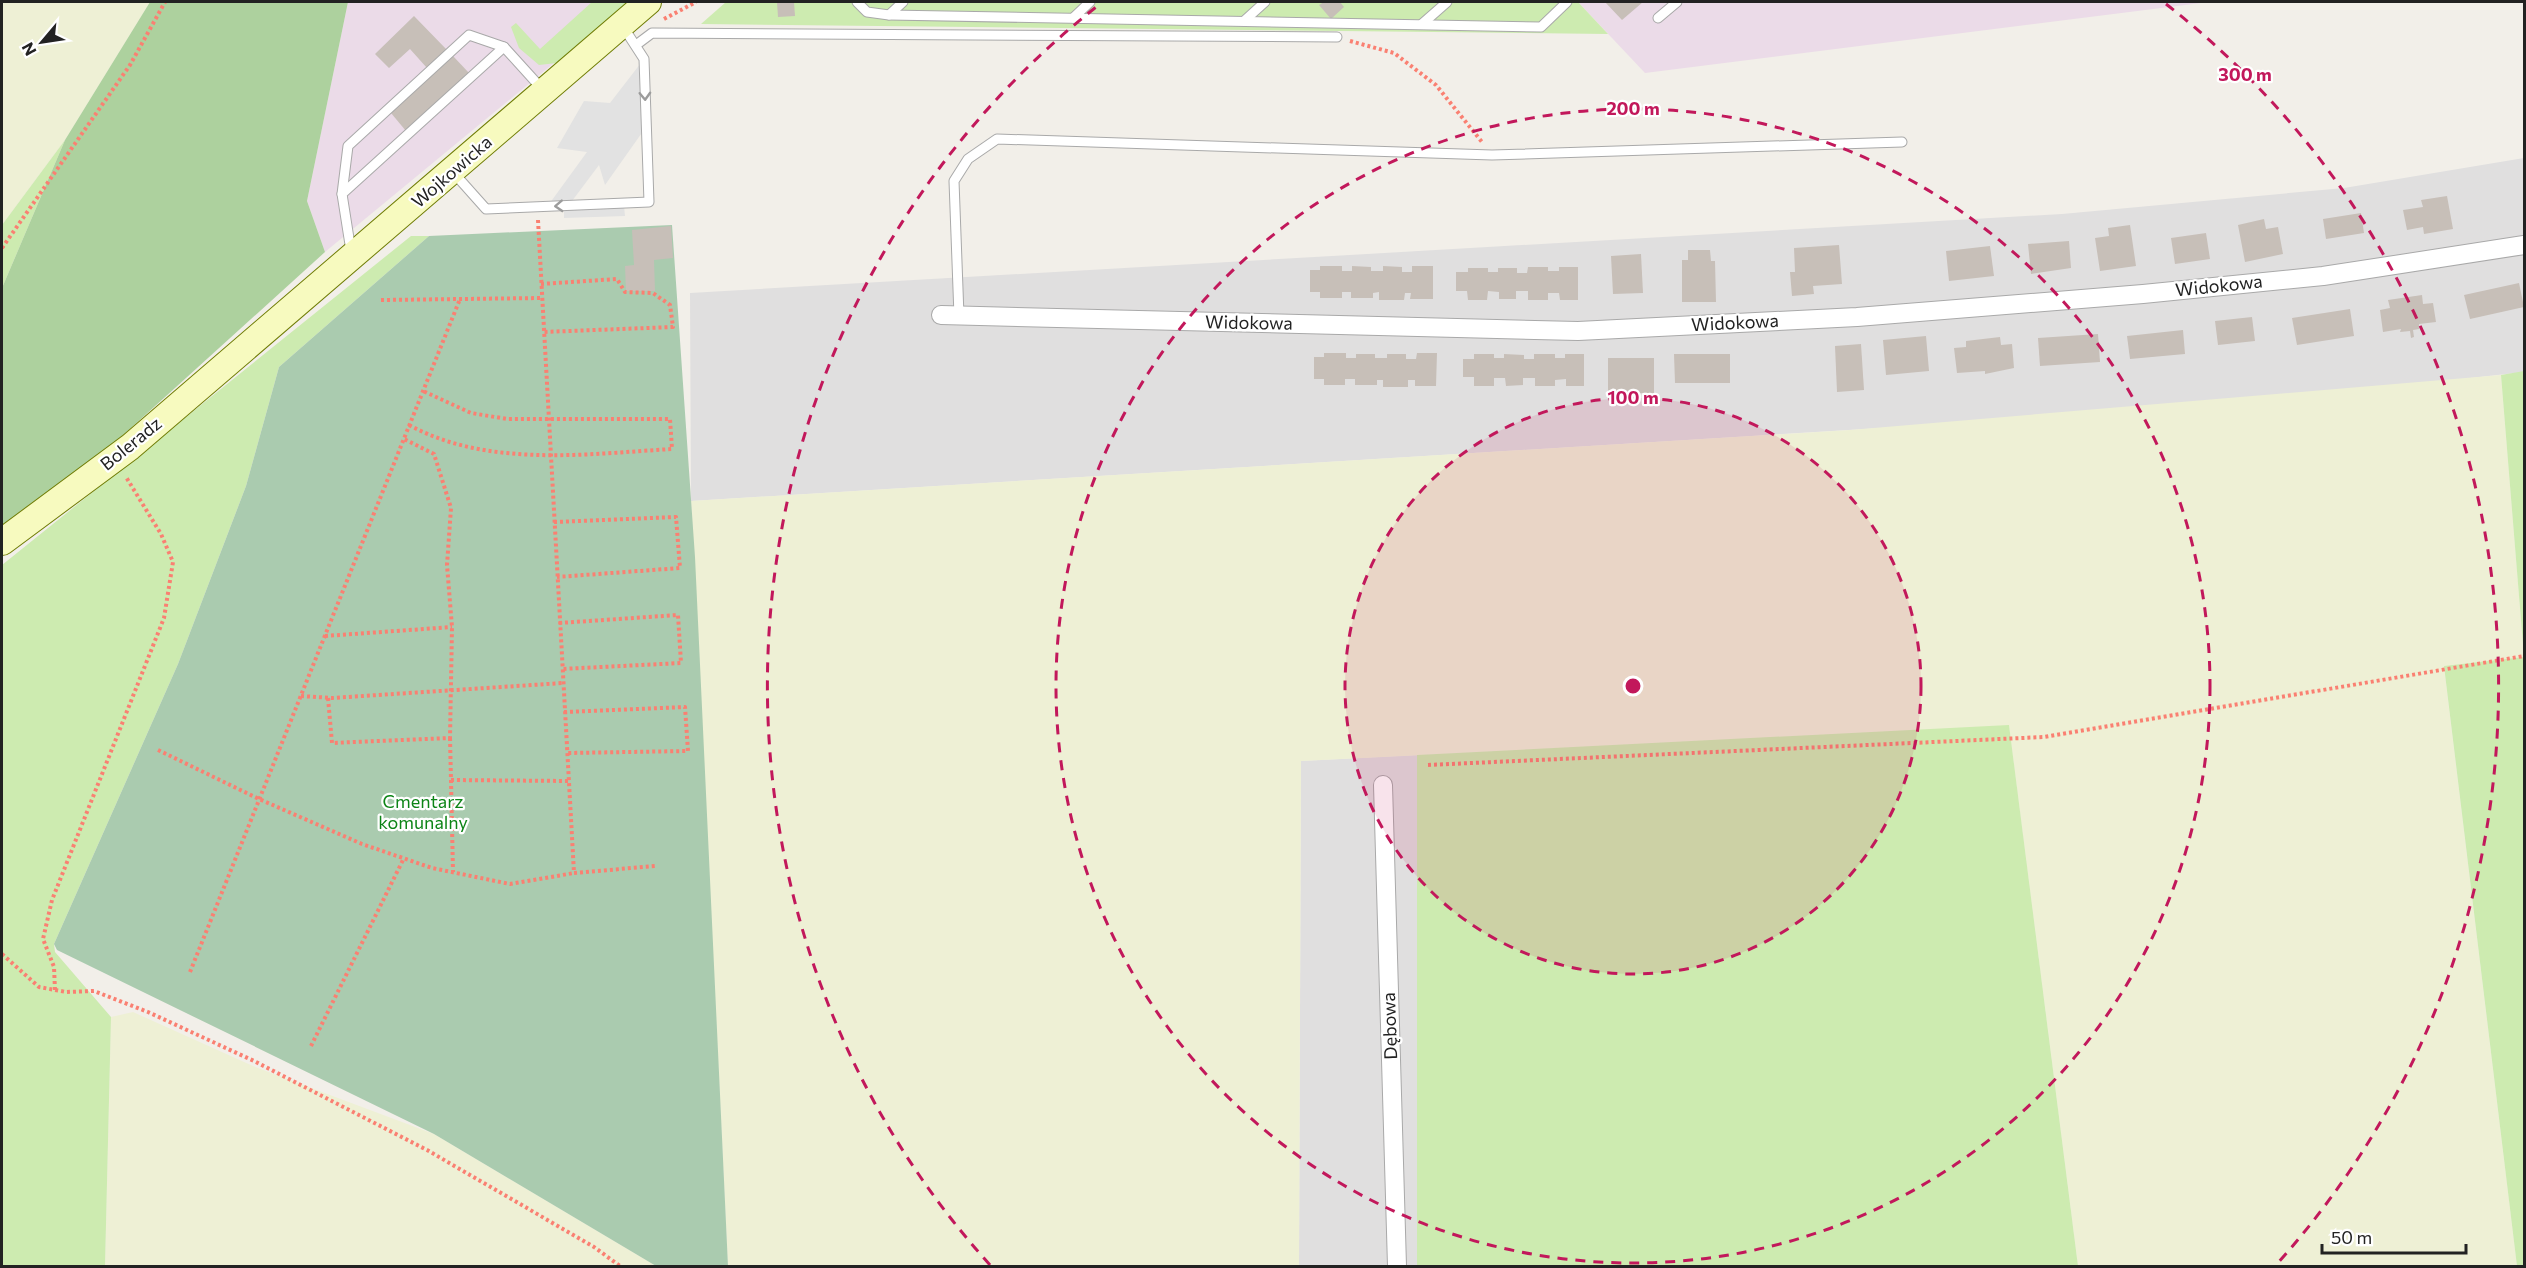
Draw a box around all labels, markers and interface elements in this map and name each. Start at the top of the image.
north arrow [12,12,72,72]
text: N [17,40,40,59]
text: 300 m [2218,63,2272,85]
one-way arrow [639,92,652,101]
text: 200 m [1606,97,1660,119]
street label: Wojkowicka [407,130,496,212]
one-way arrow [555,199,564,212]
street label: Widokowa [2174,269,2264,301]
street label: Widokowa [1691,309,1779,335]
street label: Widokowa [1205,310,1293,334]
text: 100 m [1607,386,1659,408]
street label: Boleradz [95,412,165,474]
centre of rings [1623,676,1643,696]
park label: Cmentarz komunalny [378,790,468,833]
street label: Dębowa [1377,992,1401,1060]
scale bar [2322,1217,2466,1255]
text: 50 m [2331,1226,2372,1248]

